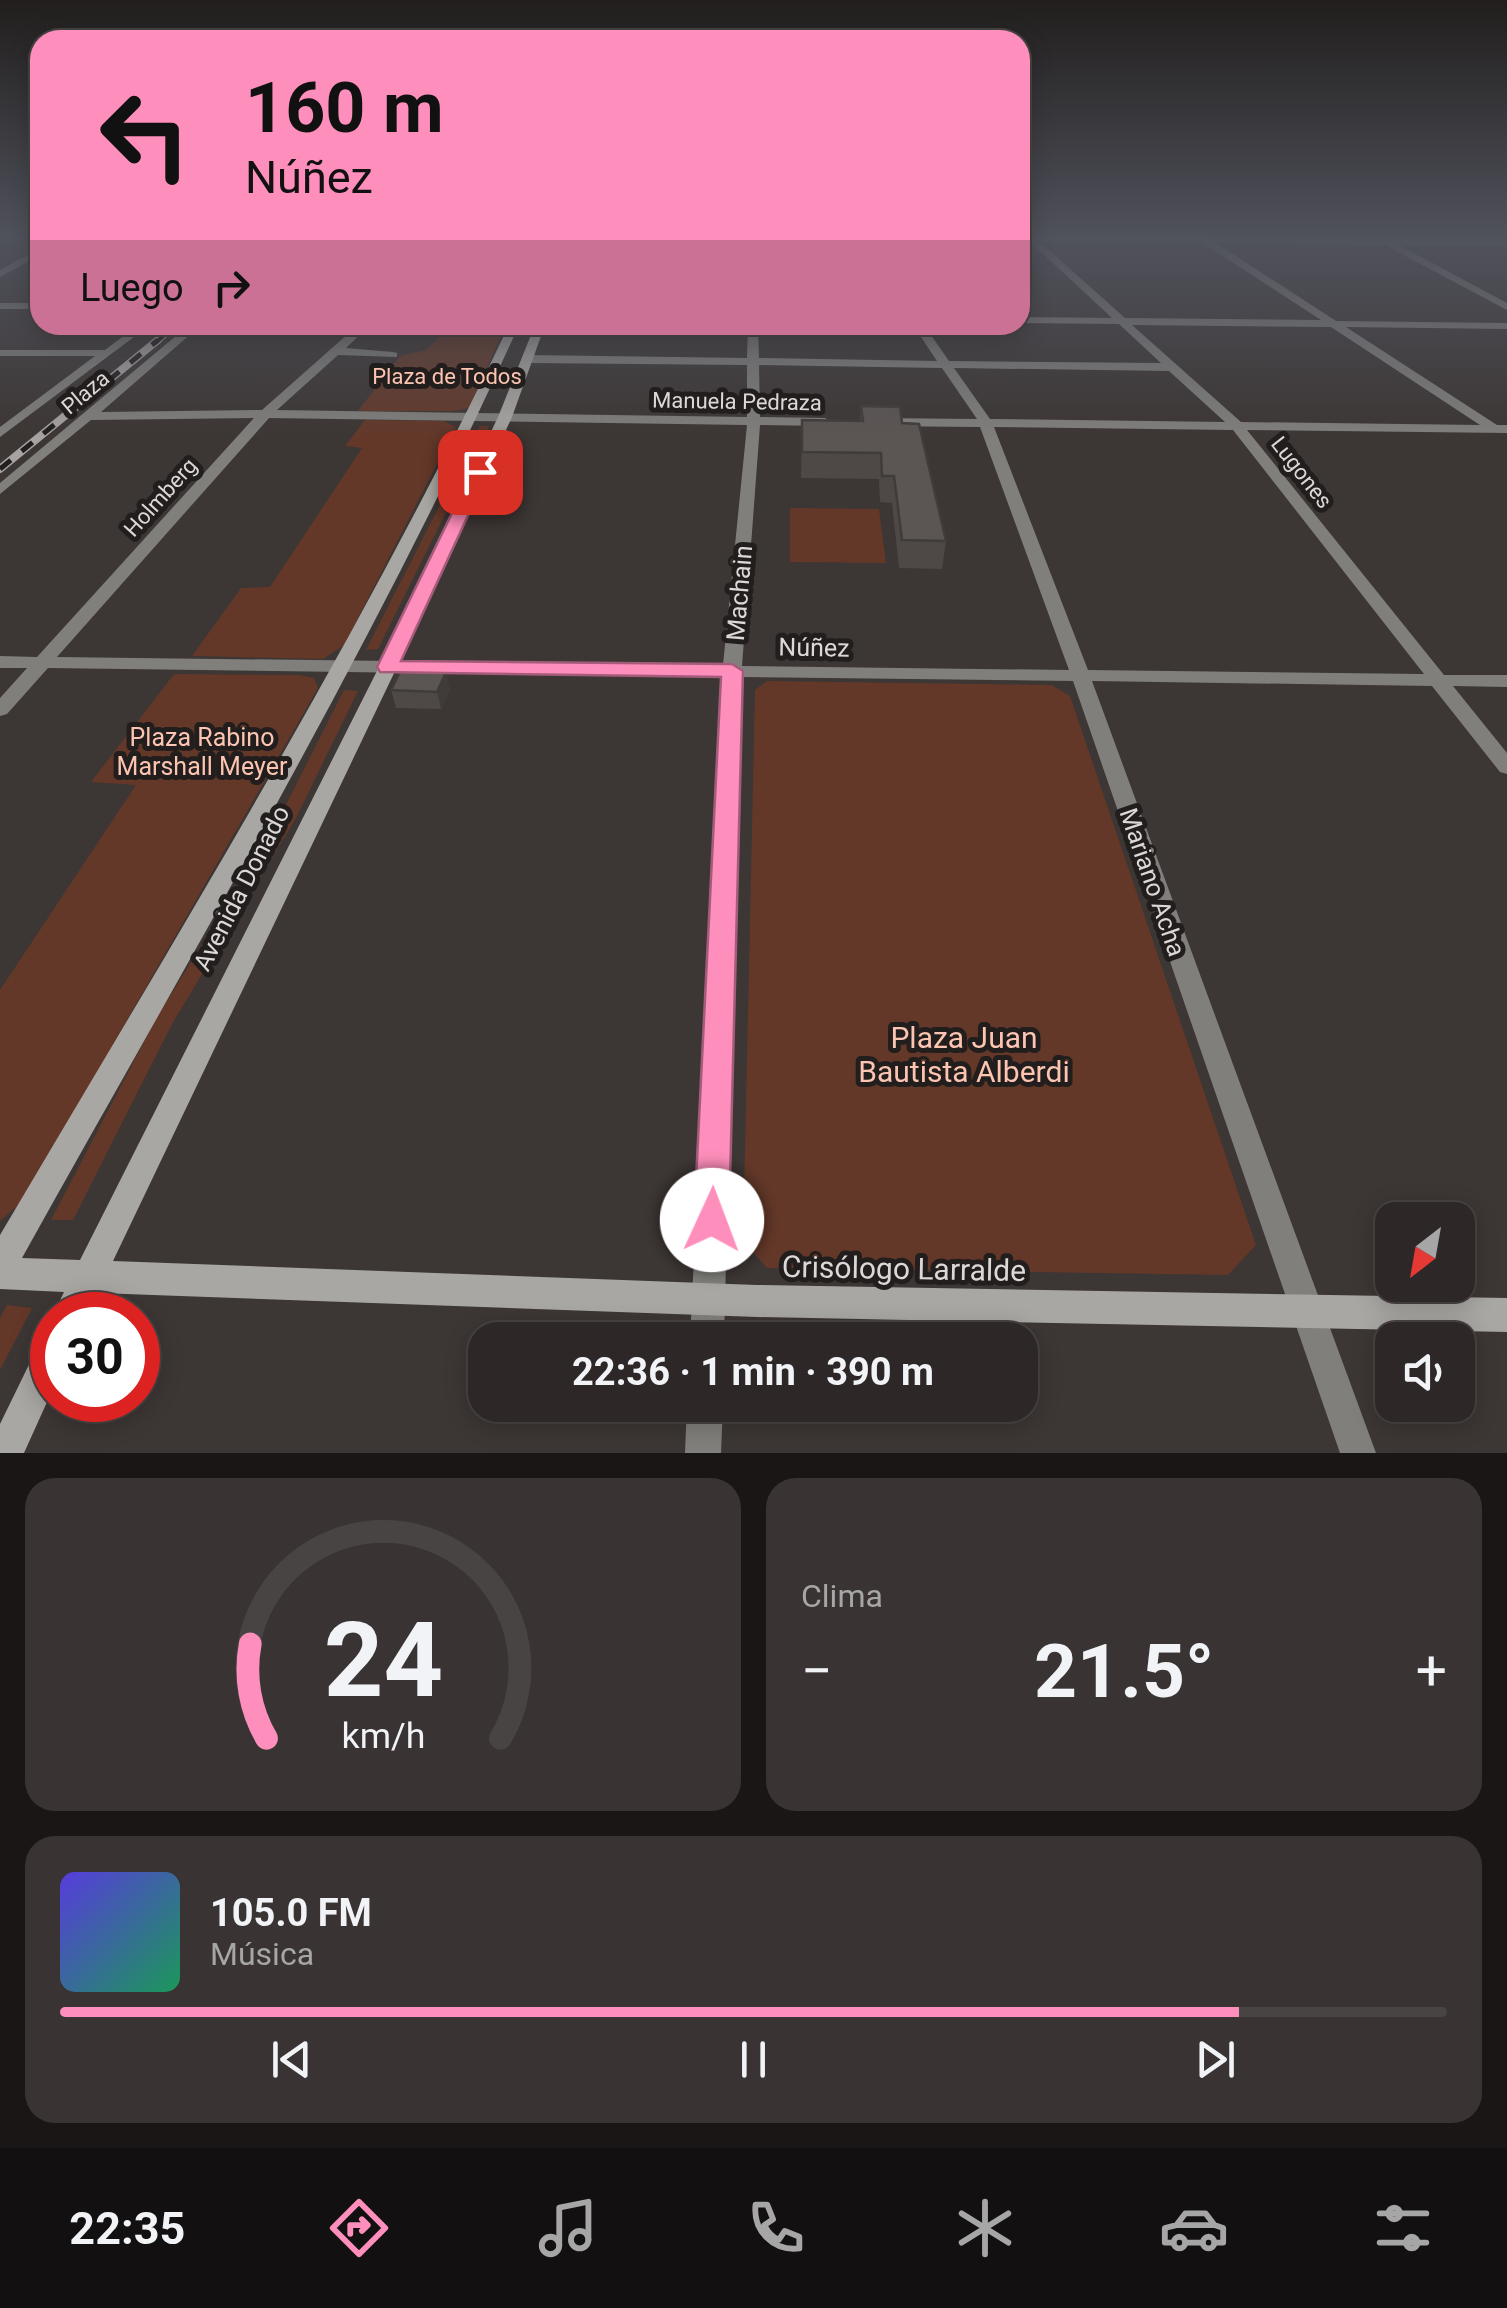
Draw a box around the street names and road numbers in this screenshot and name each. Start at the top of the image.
street label: Plaza [57,365,114,419]
street label: Manuela Pedraza [652,388,822,415]
street label: Lugones [1266,432,1337,513]
street label: Holmberg [119,453,202,542]
street label: Machain [721,544,758,642]
street label: Núñez [778,632,850,663]
street label: Avenida Donado [187,801,295,976]
street label: Mariano Acha [1114,804,1191,960]
street label: Crisólogo Larralde [782,1249,1026,1288]

